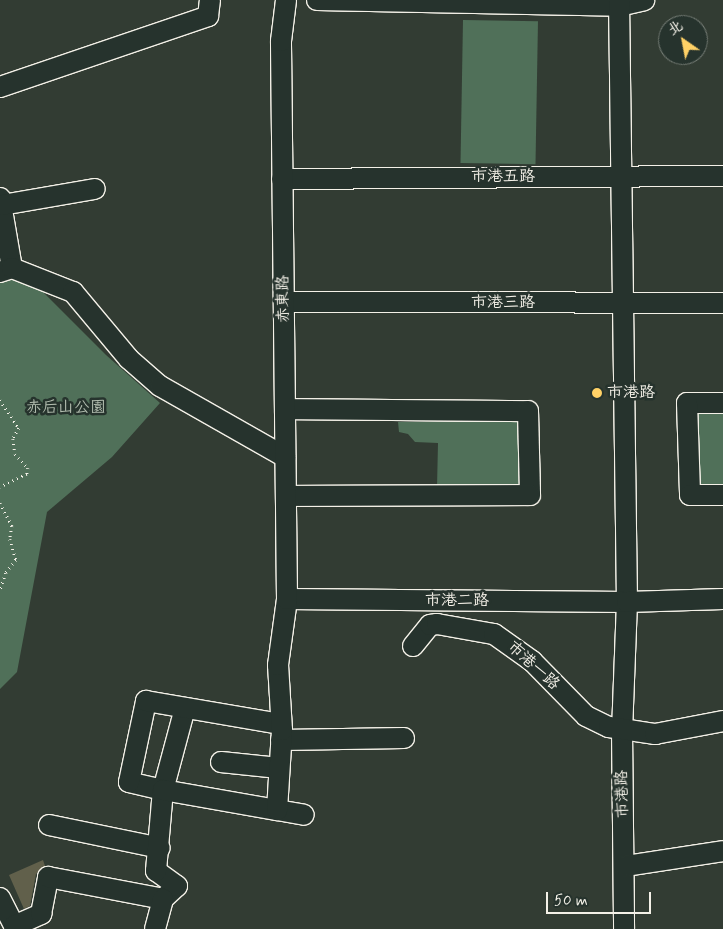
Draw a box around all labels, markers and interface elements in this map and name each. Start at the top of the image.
north arrow [658,15,708,65]
text: 北 [665,17,686,40]
street label: 市港五路 [471,167,535,187]
street label: 赤東路 [274,275,294,323]
street label: 市港三路 [471,293,535,313]
place label: 市港路 [607,383,655,403]
marker: 市港路 [591,387,603,399]
park label: 赤后山公園 [26,398,106,418]
street label: 市港二路 [425,591,489,611]
street label: 市港一路 [503,637,563,695]
street label: 市港路 [613,770,633,818]
scale bar [548,882,653,914]
text: 50 m [554,891,588,911]

